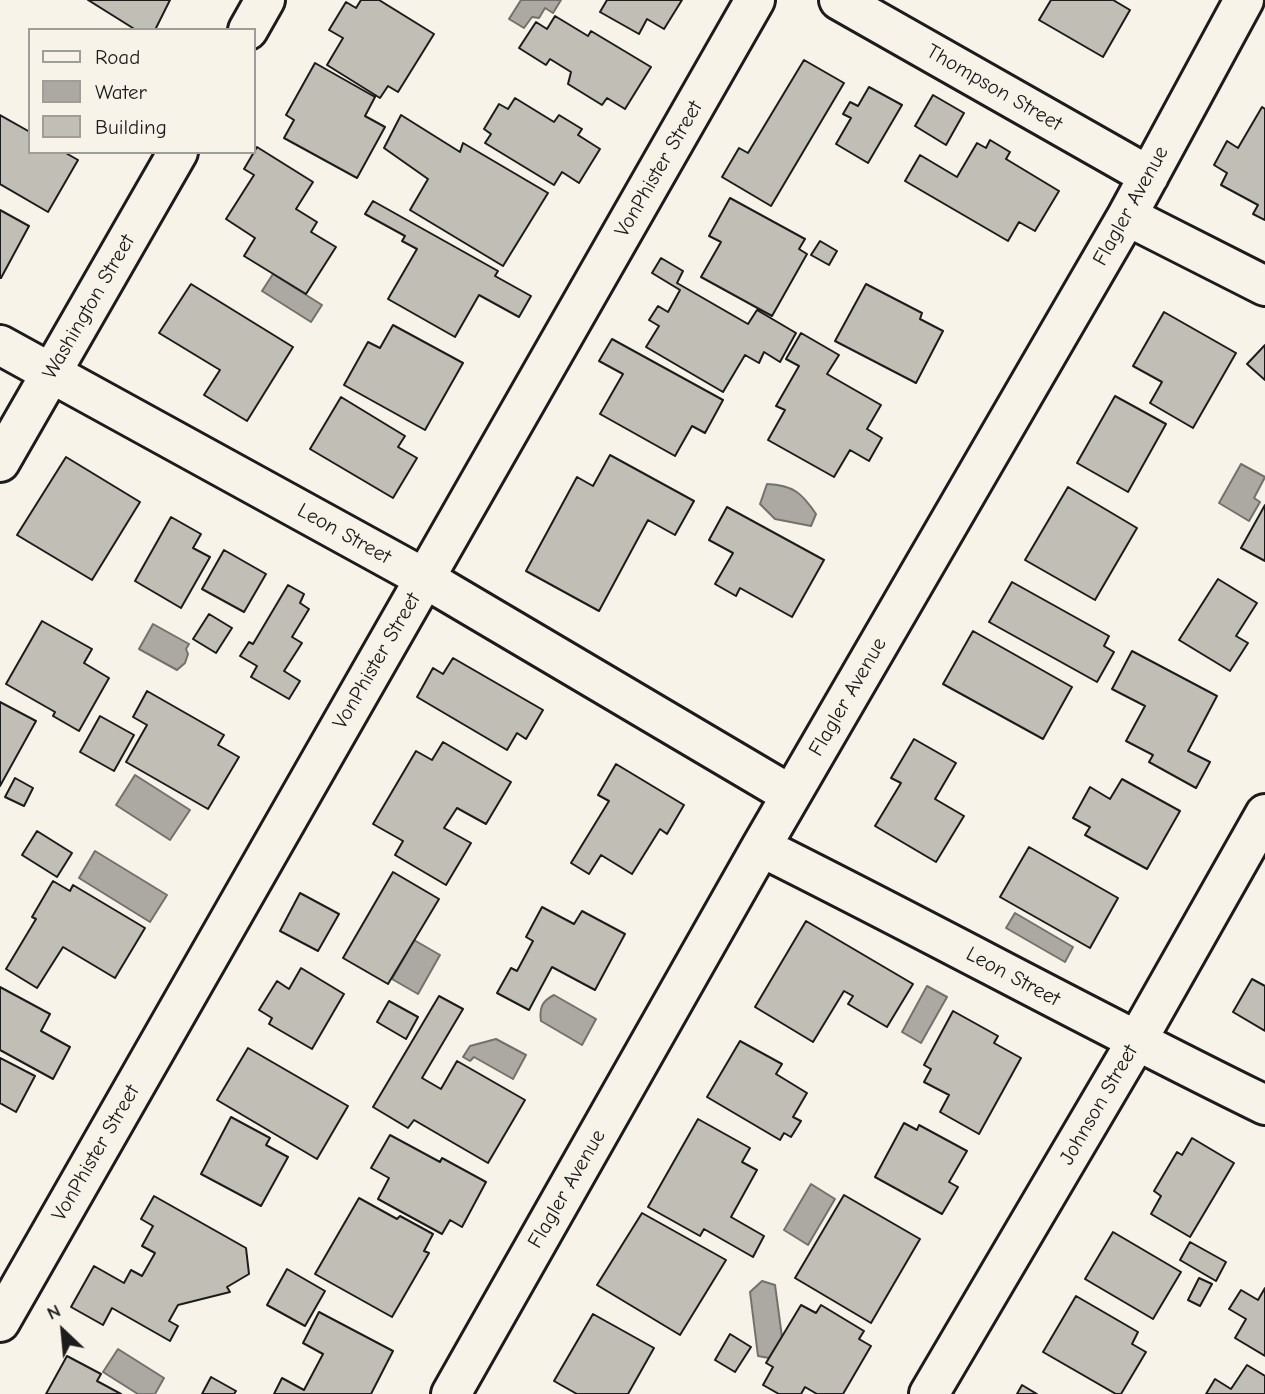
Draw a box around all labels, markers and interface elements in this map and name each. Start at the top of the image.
legend [28,28,256,154]
street label: Thompson Street [922,39,1066,137]
text: Road [95,45,140,69]
text: Water [95,80,147,104]
street label: VonPhister Street [610,96,708,242]
text: Building [95,115,167,139]
street label: Flagler Avenue [1088,142,1174,270]
street label: Washington Street [37,230,141,384]
street label: Leon Street [293,498,395,570]
street label: VonPhister Street [328,588,426,734]
street label: Flagler Avenue [804,633,892,761]
street label: Leon Street [962,942,1064,1012]
street label: Johnson Street [1054,1040,1144,1170]
street label: VonPhister Street [47,1080,145,1226]
street label: Flagler Avenue [523,1125,611,1253]
north arrow [28,1296,98,1366]
text: N [43,1300,64,1325]

